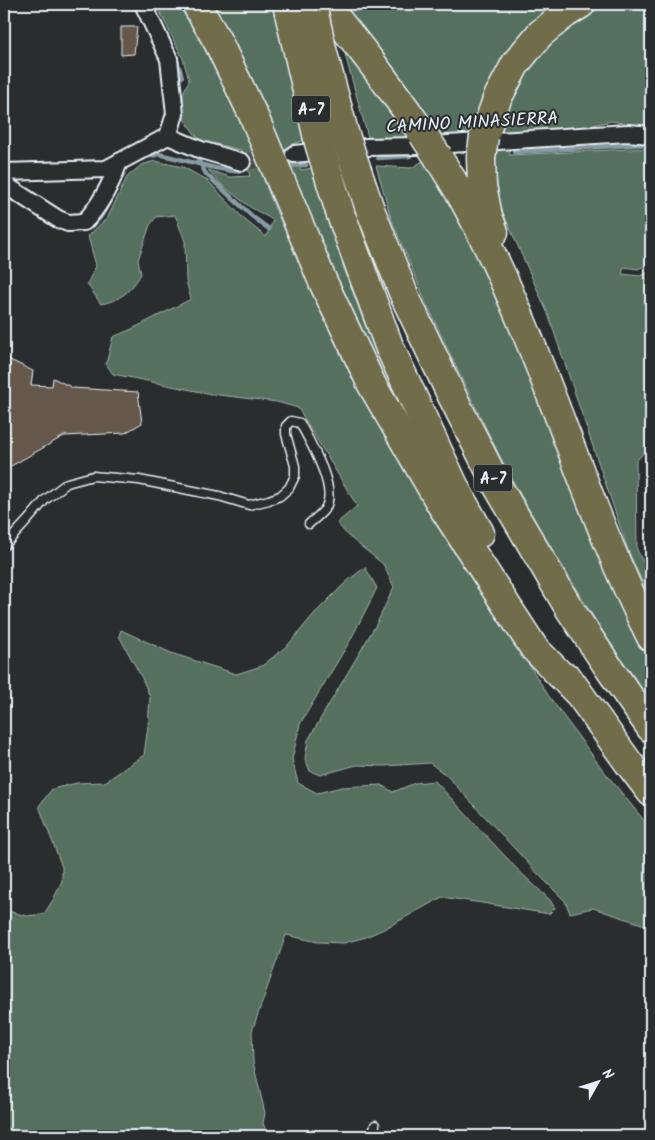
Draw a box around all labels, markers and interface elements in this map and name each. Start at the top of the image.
road number: A-7 [292,96,330,122]
street label: CAMINO MINASIERRA [385,105,559,142]
road number: A-7 [474,464,512,492]
north arrow [572,1058,622,1108]
text: N [596,1064,619,1085]

